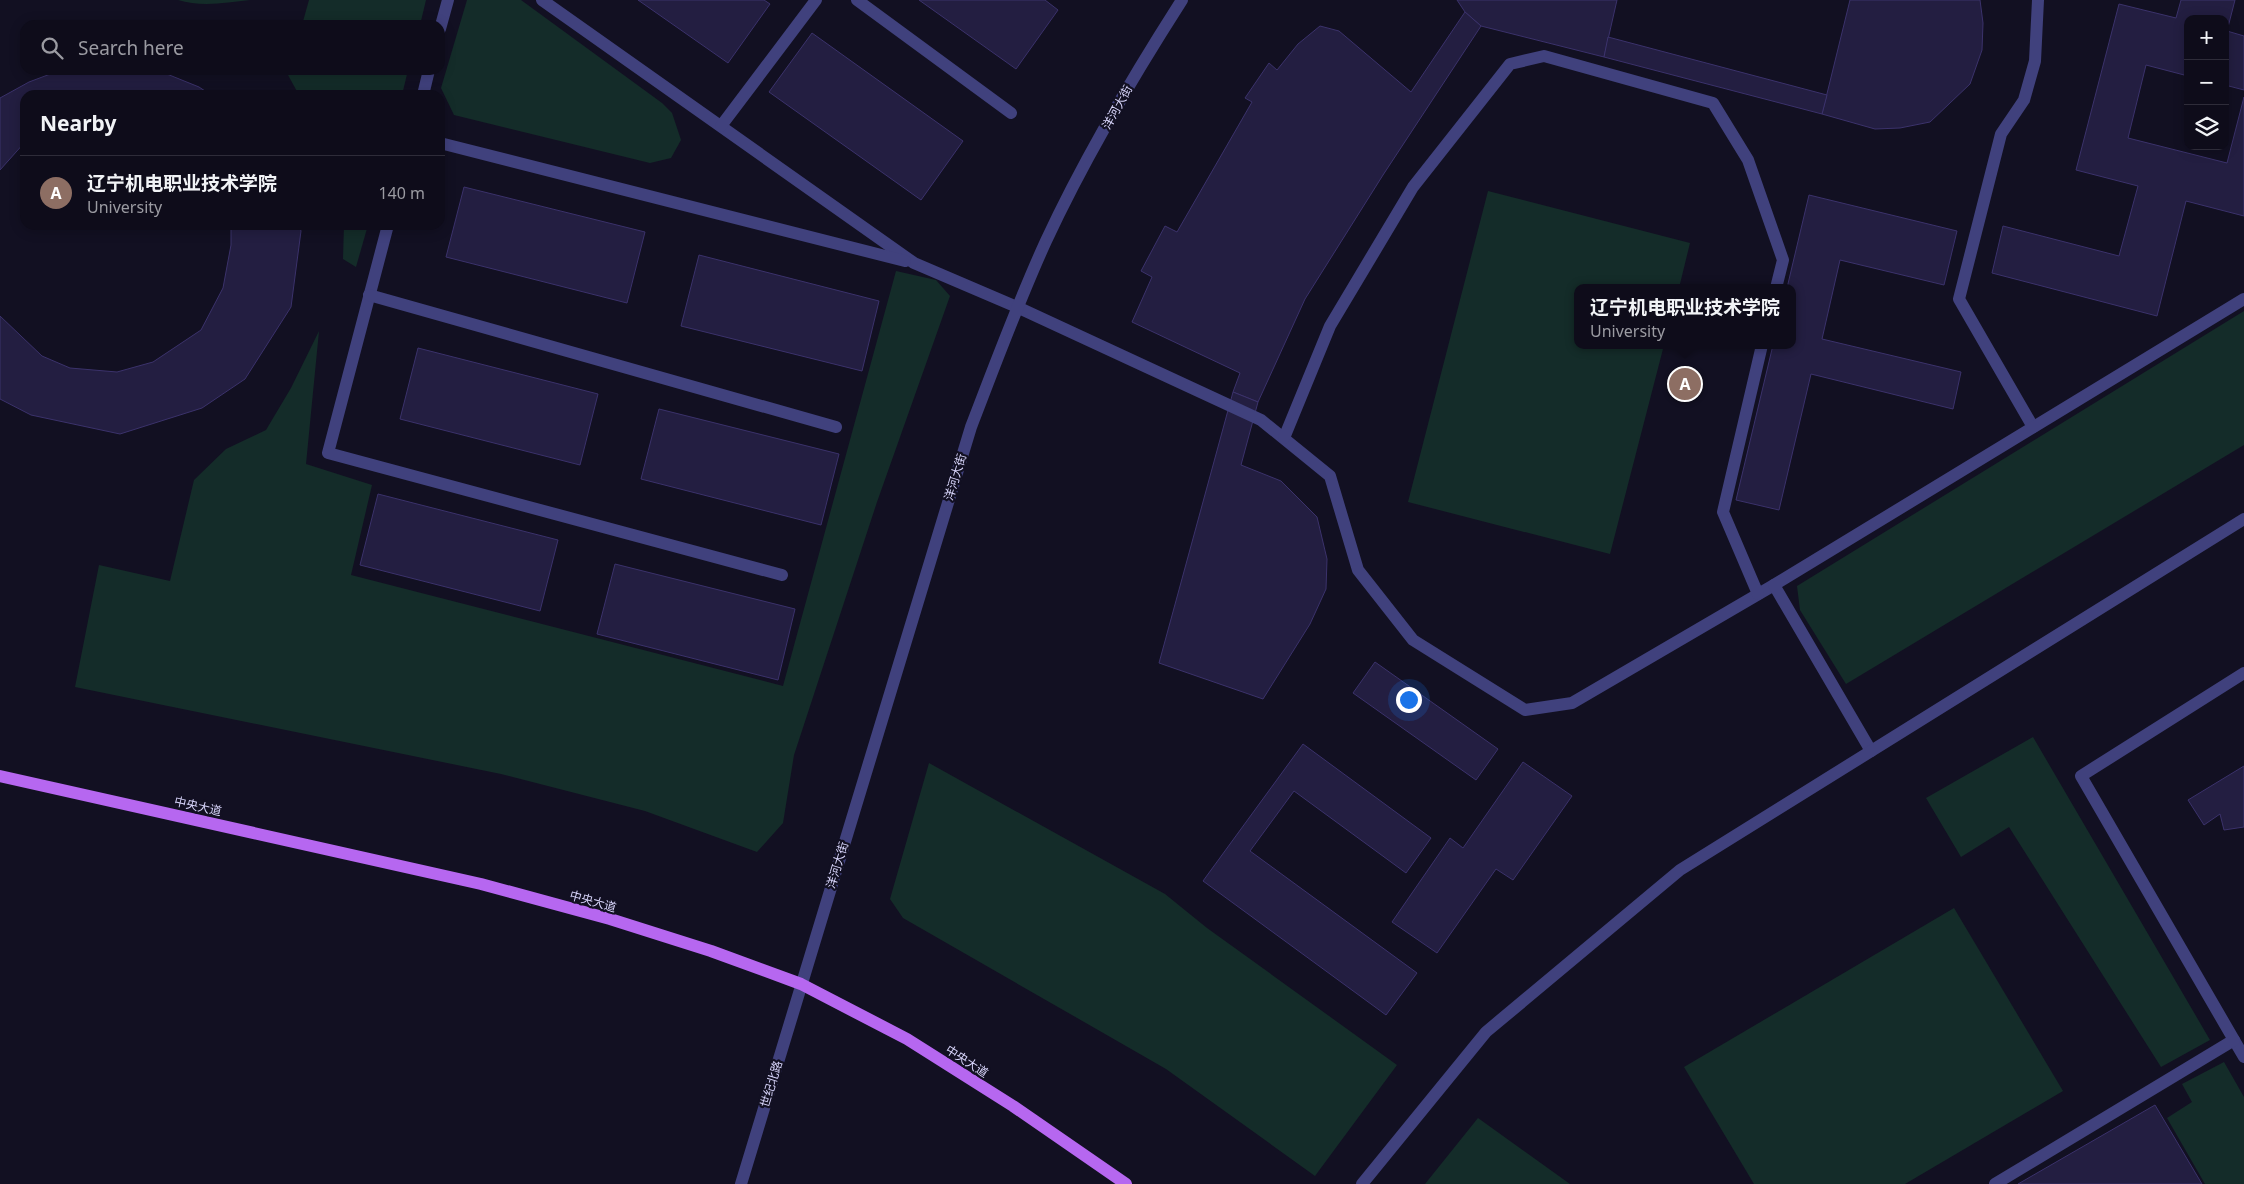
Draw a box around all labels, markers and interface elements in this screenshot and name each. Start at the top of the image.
map controls [2184,15,2229,150]
button: + [2184,15,2229,60]
search box [20,20,445,75]
icon: search [38,34,66,62]
text: Search here [78,35,184,61]
button: − [2184,60,2229,105]
street label: 洋河大街 [1098,82,1136,132]
button: layers [2184,105,2229,150]
text: Nearby [40,109,116,137]
text: 辽宁机电职业技术学院 [87,170,277,196]
text: A [50,182,62,204]
text: 140 m [378,182,425,204]
text: University [87,196,162,218]
popup [1574,284,1796,349]
text: 辽宁机电职业技术学院 [1590,294,1780,320]
text: University [1590,320,1665,342]
pin: A [1669,365,1701,403]
street label: 洋河大街 [940,452,970,502]
your location [1396,687,1422,713]
street label: 中央大道 [173,792,223,820]
street label: 洋河大街 [822,840,852,890]
street label: 中央大道 [568,886,618,916]
street label: 中央大道 [942,1041,992,1081]
street label: 世纪北路 [756,1059,786,1109]

